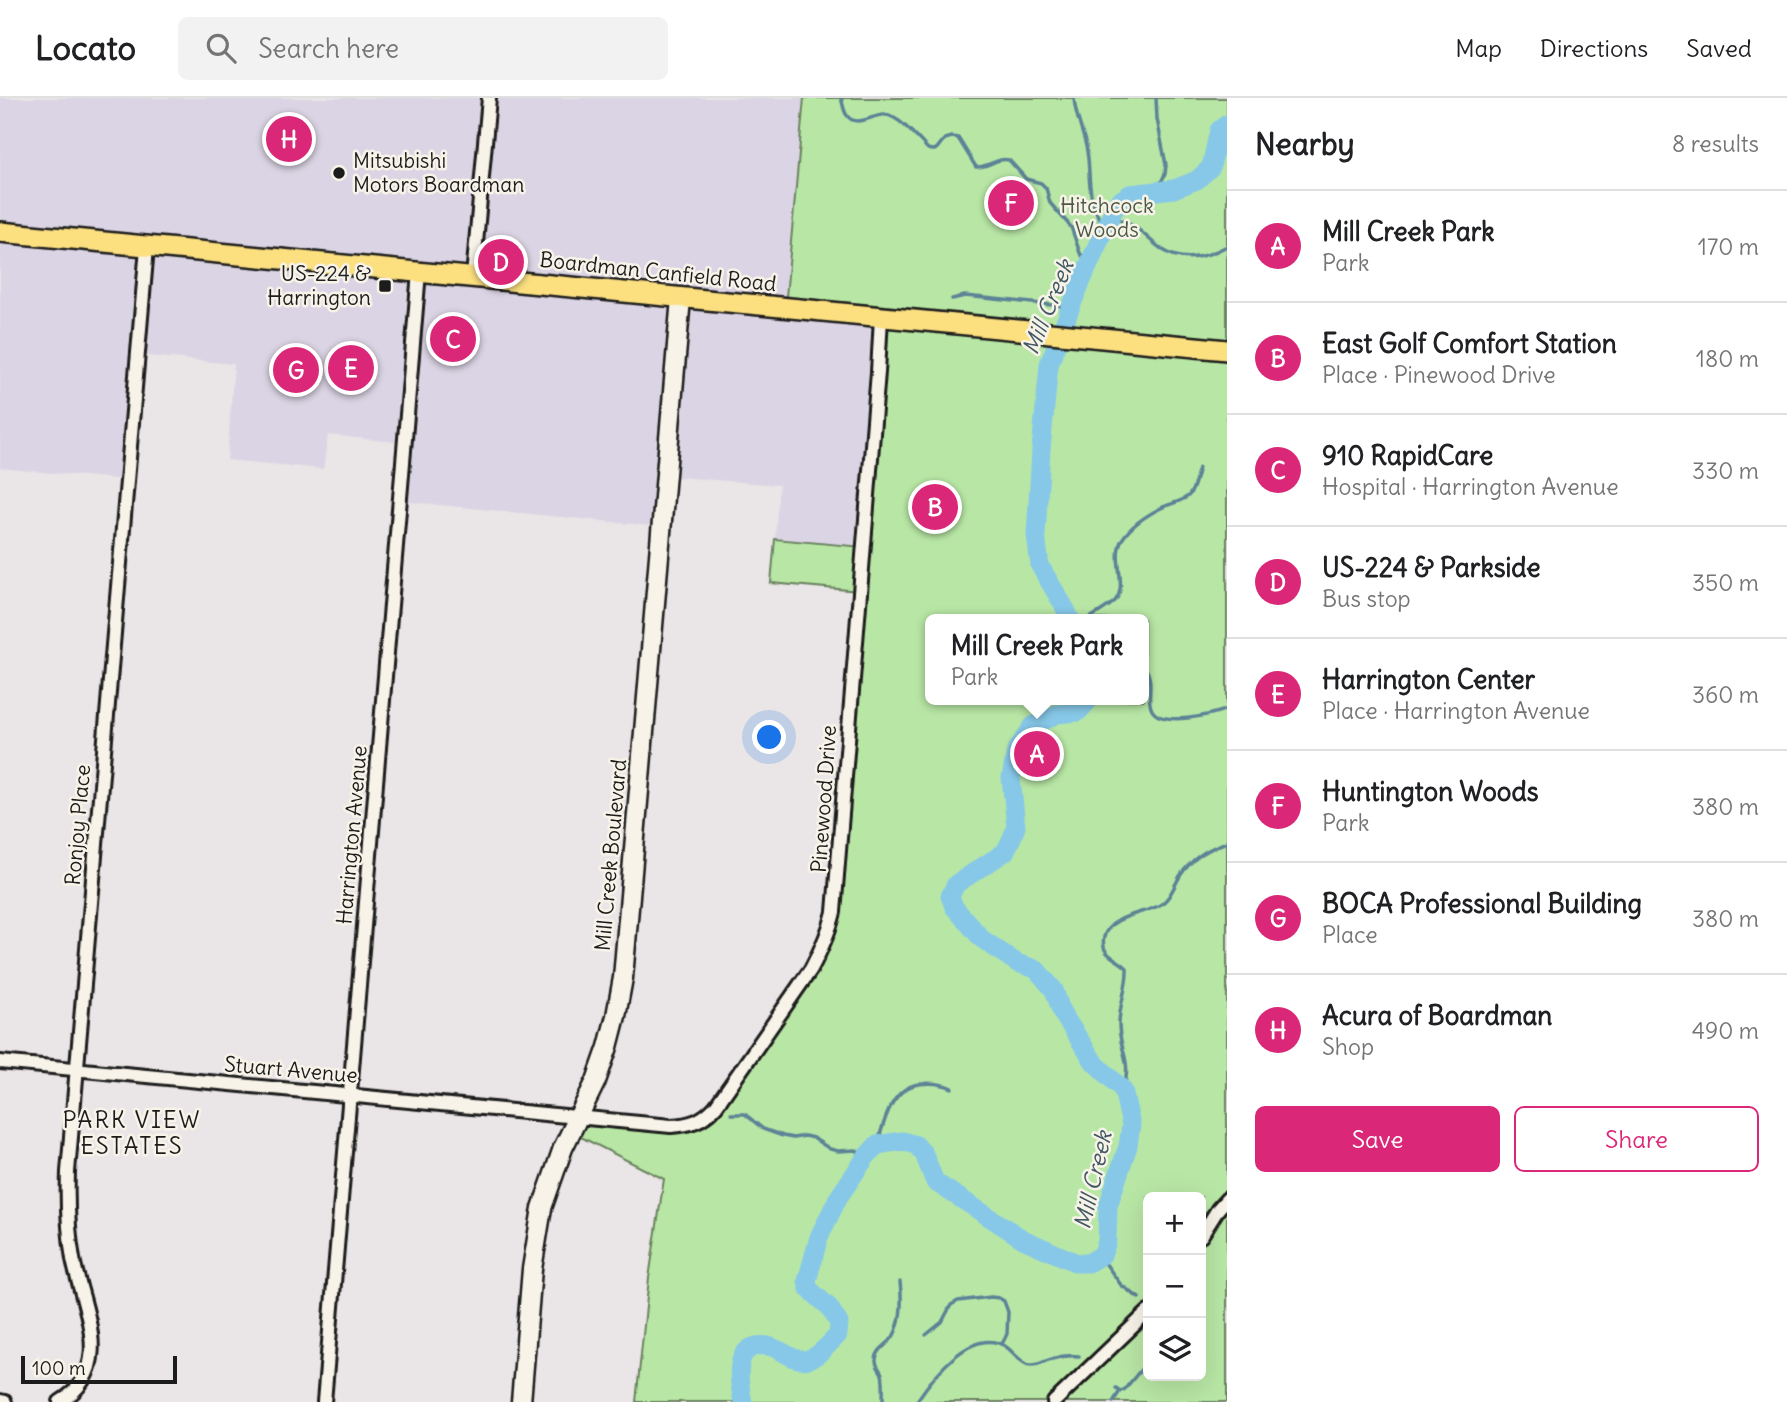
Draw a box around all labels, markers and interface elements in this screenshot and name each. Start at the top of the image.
search box [178,17,668,80]
text: Locato [35,27,136,69]
icon: search [202,29,240,67]
text: Search here [258,32,399,65]
text: Map [1455,33,1502,63]
text: Directions [1540,33,1648,63]
text: Saved [1686,33,1752,63]
pin: H [266,113,312,165]
text: Nearby [1255,125,1355,163]
text: 8 results [1672,129,1759,158]
place label: Mitsubishi Motors Boardman [353,147,524,198]
marker: Mitsubishi Motors Boardman [331,165,347,181]
pin: F [988,177,1034,229]
park label: Hitchcock Woods [1060,192,1154,243]
text: Mill Creek Park [1322,215,1495,248]
text: A [1271,232,1285,261]
text: 170 m [1698,232,1759,261]
pin: D [478,236,524,288]
street label: Boardman Canfield Road [538,246,778,297]
text: Park [1322,248,1370,277]
water label: Mill Creek [1015,254,1080,358]
place label: US-224 & Harrington [267,260,371,311]
marker: US-224 & Harrington [377,278,393,294]
pin: C [430,313,476,365]
text: East Golf Comfort Station [1322,327,1617,360]
pin: E [328,342,374,394]
pin: G [273,344,319,396]
text: B [1270,344,1286,373]
text: 180 m [1696,344,1759,373]
text: Place · Pinewood Drive [1322,360,1556,389]
text: 910 RapidCare [1322,439,1493,472]
text: C [1270,456,1286,485]
text: 330 m [1692,456,1759,485]
text: Hospital · Harrington Avenue [1322,472,1619,501]
pin: B [912,481,958,533]
text: US-224 & Parkside [1322,551,1541,584]
text: D [1270,568,1286,597]
text: 350 m [1692,568,1759,597]
text: Bus stop [1322,584,1411,613]
popup [925,614,1149,705]
text: Mill Creek Park [951,629,1123,662]
text: Park [951,662,998,691]
text: Harrington Center [1322,663,1535,696]
text: E [1271,680,1285,709]
text: 360 m [1692,680,1759,709]
text: Place · Harrington Avenue [1322,696,1590,725]
your location [752,720,786,754]
street label: Pinewood Drive [805,724,842,874]
pin: A [1014,728,1060,780]
street label: Harrington Avenue [330,745,373,925]
street label: Mill Creek Boulevard [589,758,632,952]
street label: Ronjoy Place [59,763,96,887]
text: Huntington Woods [1322,775,1539,808]
text: F [1271,792,1285,821]
text: 380 m [1692,792,1759,821]
text: Park [1322,808,1370,837]
text: BOCA Professional Building [1322,887,1642,920]
text: G [1270,904,1286,933]
text: 380 m [1692,904,1759,933]
text: Place [1322,920,1378,949]
text: Acura of Boardman [1322,999,1552,1032]
text: H [1270,1016,1286,1045]
text: 490 m [1692,1016,1759,1045]
text: Shop [1322,1032,1374,1061]
street label: Stuart Avenue [223,1050,359,1089]
district label: PARK VIEW ESTATES [62,1105,202,1160]
button: Save [1255,1106,1500,1172]
button: Share [1514,1106,1759,1172]
water label: Mill Creek [1067,1127,1118,1232]
map controls [1143,1192,1206,1381]
button: + [1143,1192,1206,1255]
button: − [1143,1255,1206,1318]
button: layers [1143,1318,1206,1381]
scale bar [21,1353,177,1385]
text: 100 m [32,1356,86,1380]

